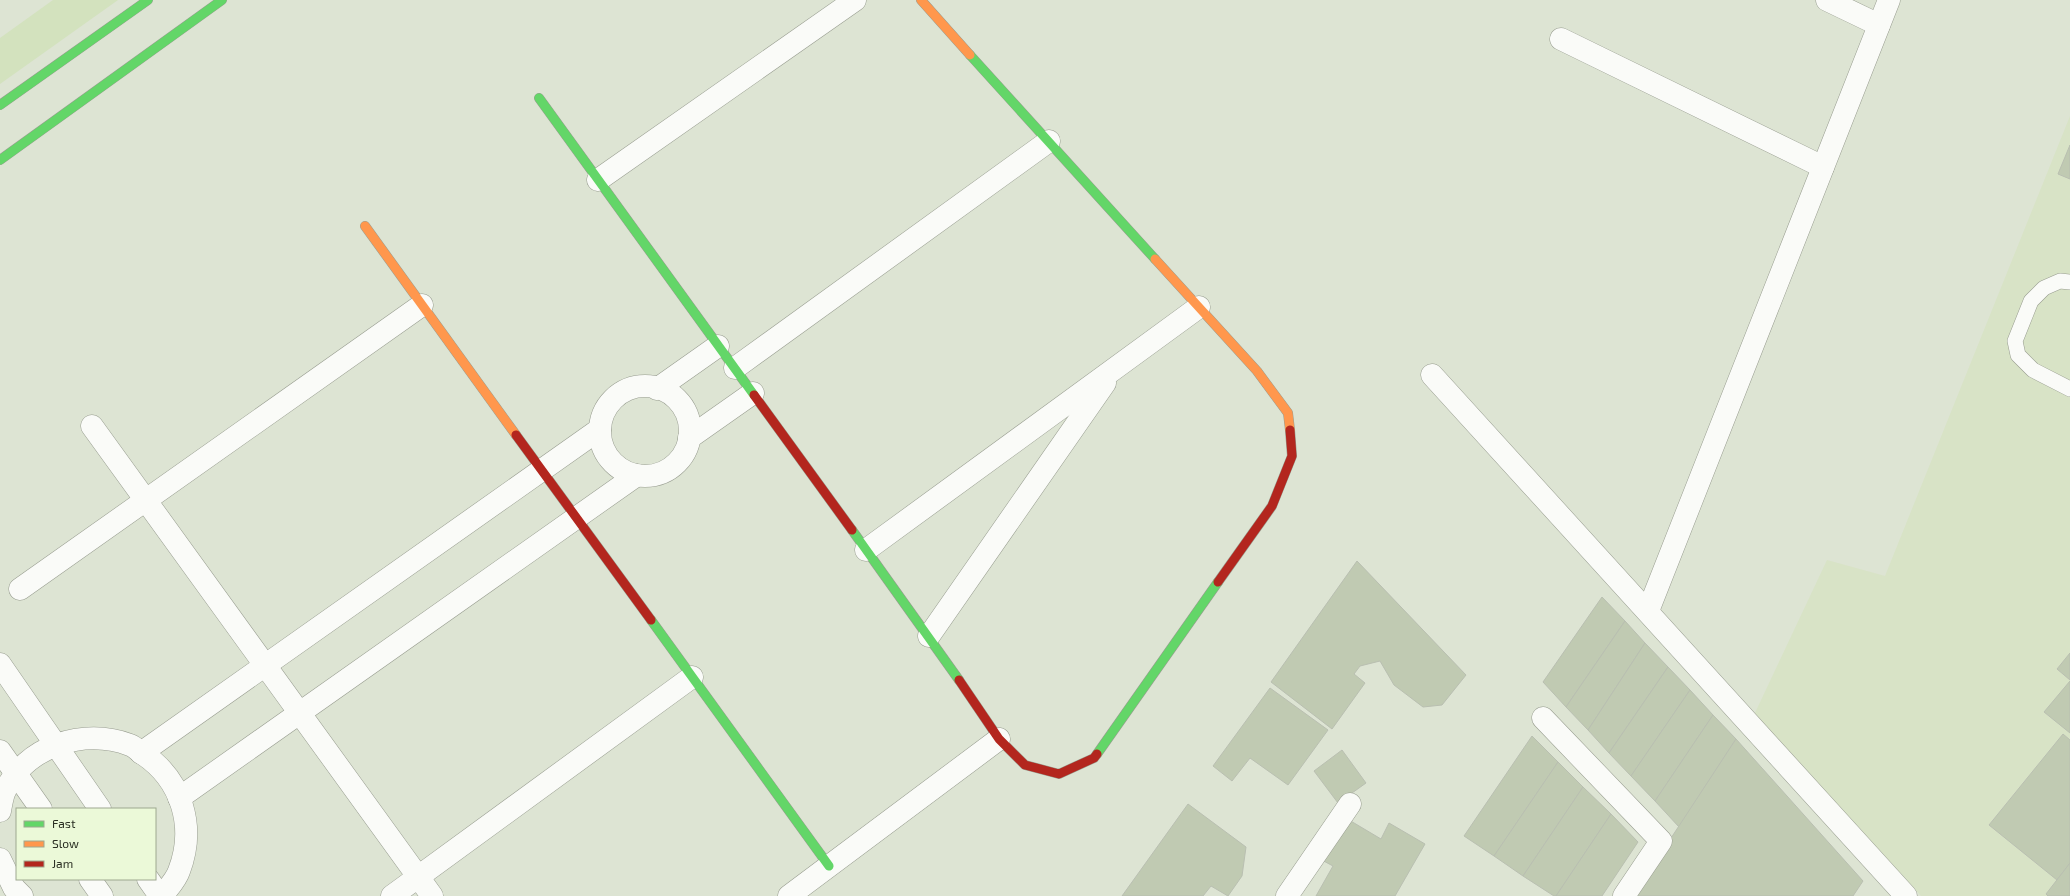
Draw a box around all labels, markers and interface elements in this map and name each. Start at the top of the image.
legend [16,808,156,880]
text: Fast [52,816,76,830]
text: Slow [52,836,79,850]
text: Jam [52,856,73,870]

